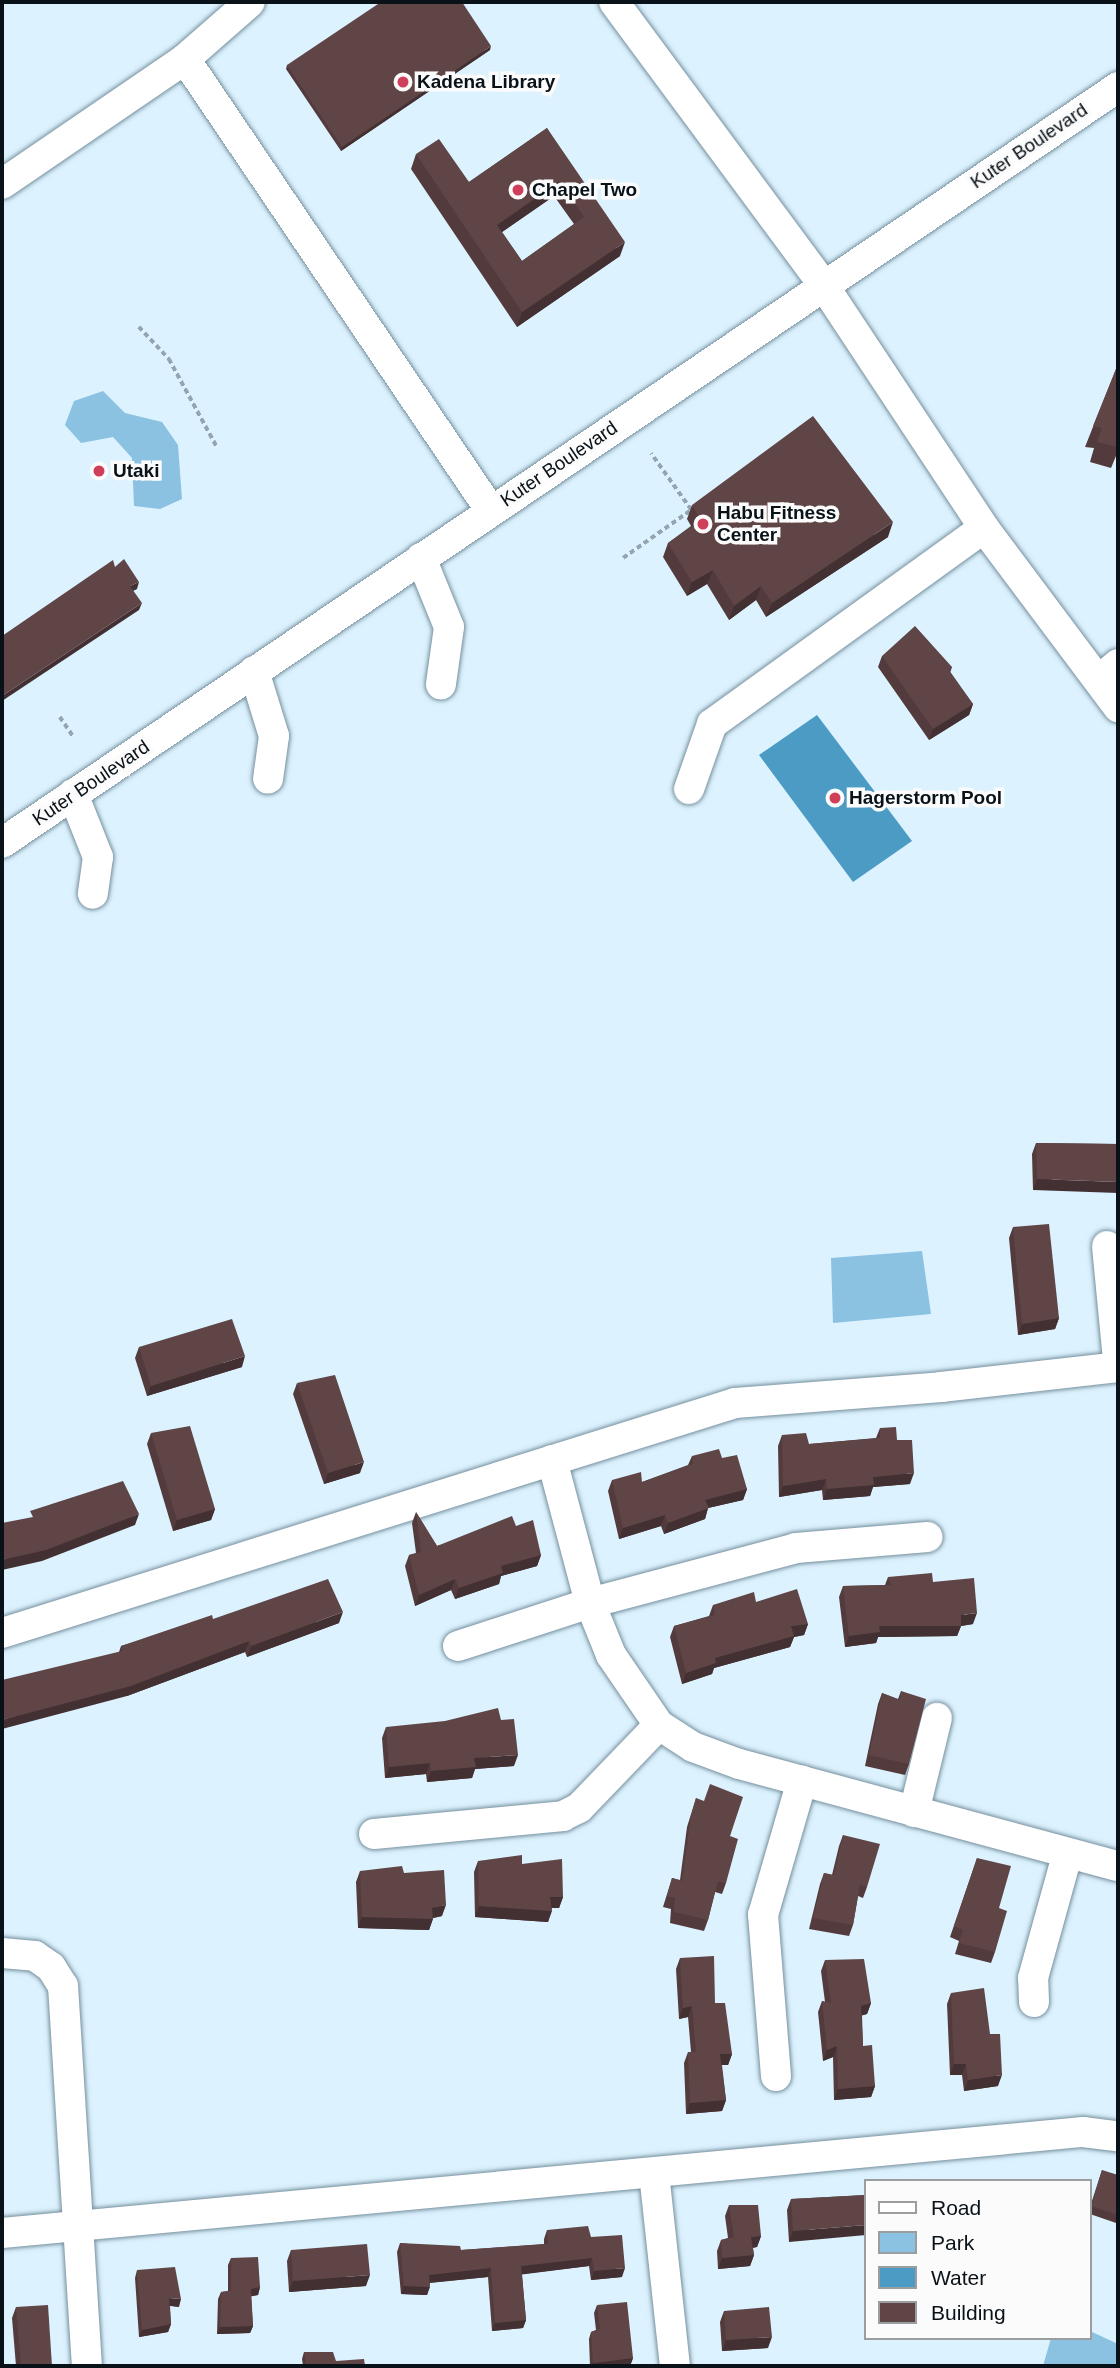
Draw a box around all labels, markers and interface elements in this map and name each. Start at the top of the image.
place label: Kadena Library [417,71,555,93]
marker: Kadena Library [395,74,411,90]
street label: Kuter Boulevard [966,98,1092,194]
place label: Chapel Two [532,179,637,201]
marker: Chapel Two [510,182,526,198]
street label: Kuter Boulevard [496,416,622,512]
place label: Utaki [113,460,159,482]
marker: Utaki [91,463,107,479]
place label: Habu Fitness Center [717,502,836,546]
marker: Habu Fitness Center [695,516,711,532]
street label: Kuter Boulevard [28,735,154,831]
place label: Hagerstorm Pool [849,787,1002,809]
marker: Hagerstorm Pool [827,790,843,806]
legend [864,2179,1092,2340]
text: Road [931,2196,981,2219]
text: Park [931,2231,974,2254]
text: Water [931,2266,986,2289]
text: Building [931,2301,1006,2324]

